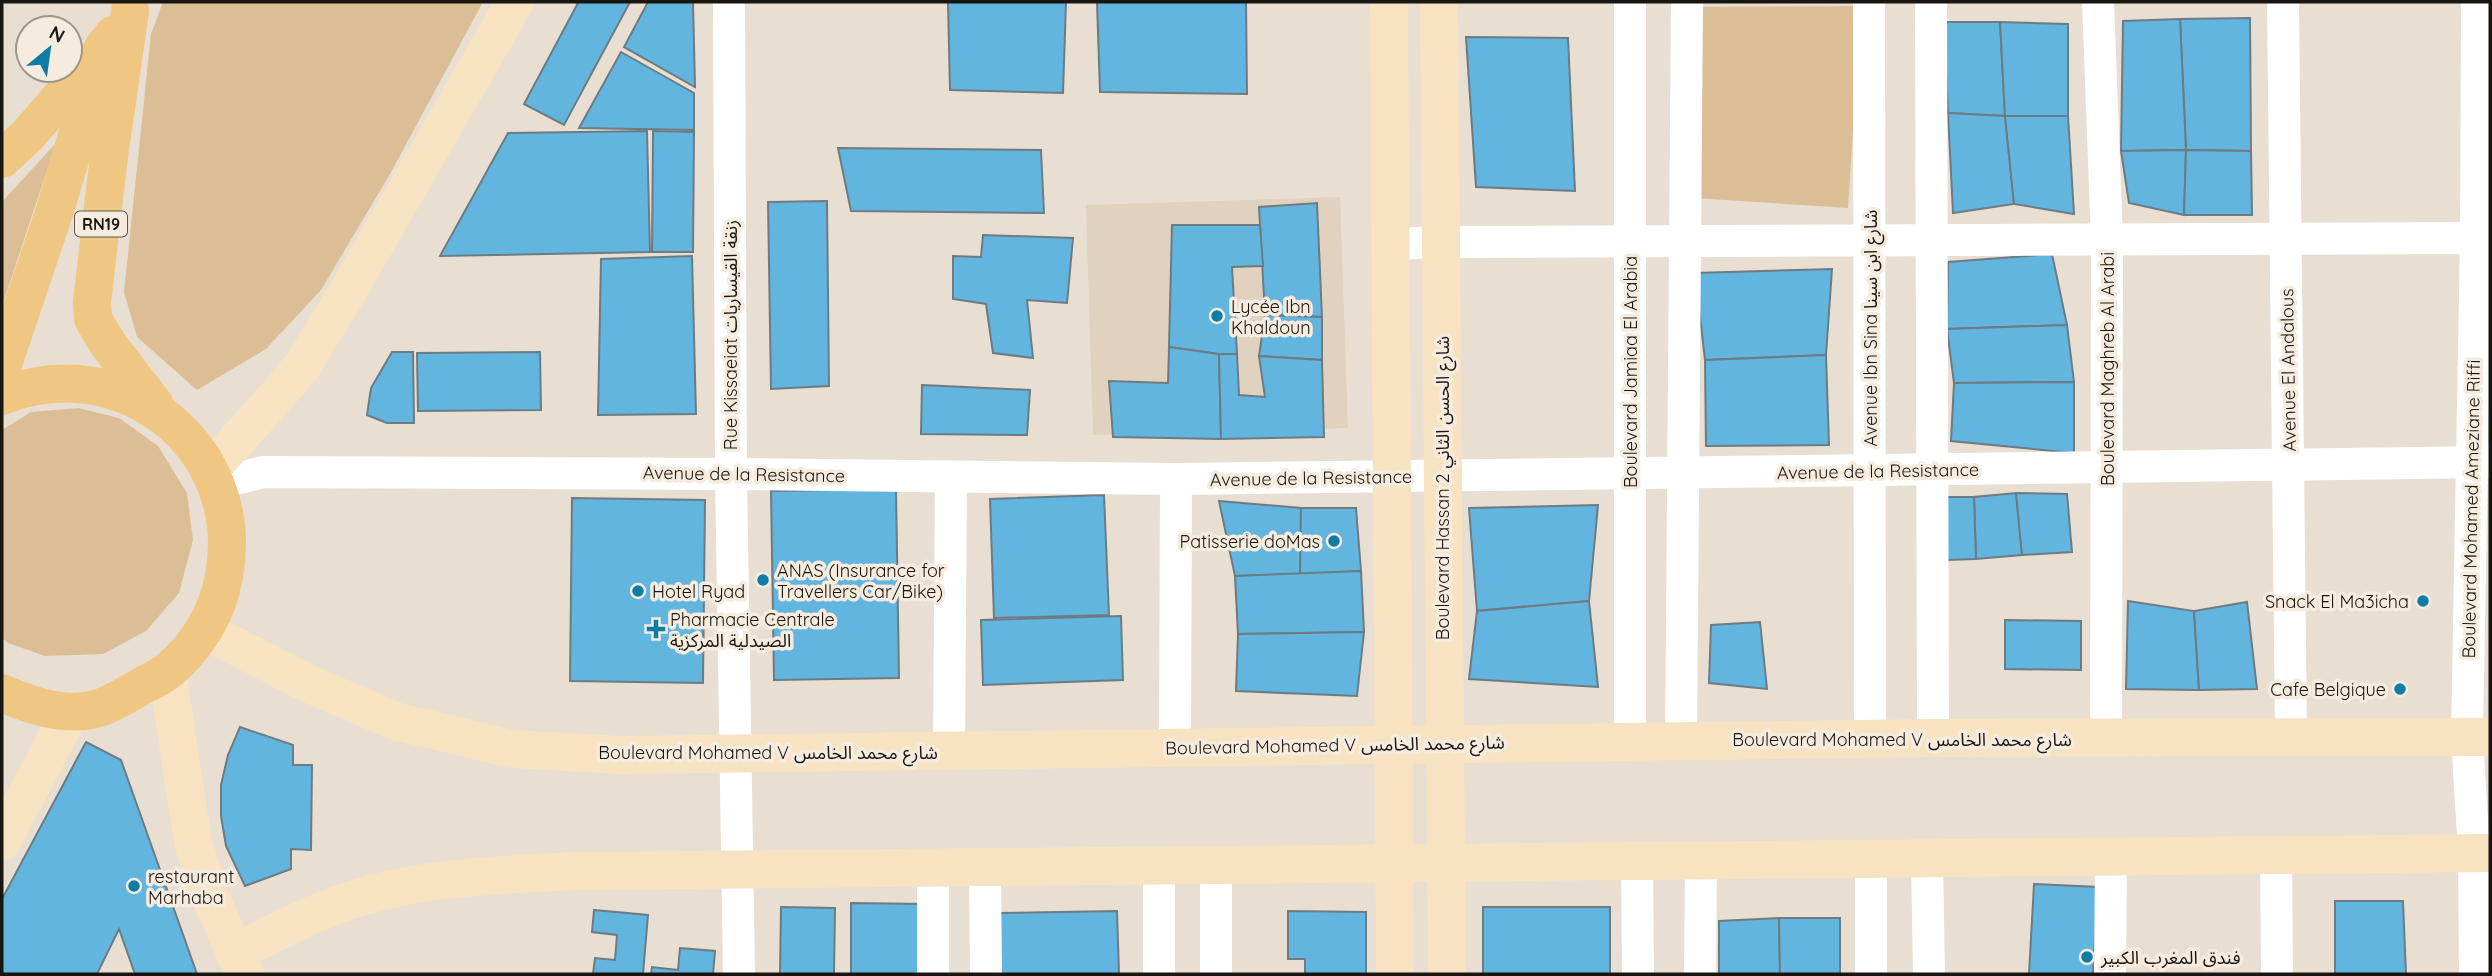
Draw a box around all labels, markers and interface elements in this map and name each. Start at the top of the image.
north arrow [14,14,84,84]
text: N [45,20,69,48]
street label: Avenue Ibn Sina شارع ابن سينا [1859,210,1885,446]
road number: RN19 [75,212,127,236]
street label: Rue Kissaeiat زنقة القيساريات [719,220,742,450]
street label: Boulevard Maghreb Al Arabi [2096,252,2119,486]
street label: Boulevard Jamiaa El Arabia [1619,256,1642,488]
street label: Avenue El Andalous [2275,288,2301,452]
place label: Lycée Ibn Khaldoun [1231,295,1311,339]
marker: Lycée Ibn Khaldoun [1209,308,1225,324]
street label: Boulevard Hassan 2 شارع الحسن الثاني [1431,336,1457,640]
street label: Boulevard Mohamed Ameziane Riffi [2457,359,2485,659]
street label: Avenue de la Resistance [1777,458,1979,484]
street label: Avenue de la Resistance [643,461,845,487]
street label: Avenue de la Resistance [1210,465,1412,491]
place label: Patisserie doMas [1180,530,1320,553]
marker: Patisserie doMas [1326,533,1342,549]
place label: ANAS (Insurance for Travellers Car/Bike) [777,559,945,603]
marker: ANAS (Insurance for Travellers Car/Bike) [755,572,771,588]
place label: Hotel Ryad [652,580,745,603]
marker: Hotel Ryad [630,583,646,599]
place label: Snack El Ma3icha [2265,590,2409,613]
marker: Snack El Ma3icha [2415,593,2431,609]
place label: Pharmacie Centrale الصيدلية المركزية [670,608,835,652]
marker: Pharmacie Centrale الصيدلية المركزية [648,621,664,637]
place label: Cafe Belgique [2270,678,2386,701]
marker: Cafe Belgique [2392,681,2408,697]
street label: Boulevard Mohamed V شارع محمد الخامس [1732,728,2072,754]
street label: Boulevard Mohamed V شارع محمد الخامس [1165,731,1505,762]
street label: Boulevard Mohamed V شارع محمد الخامس [598,741,938,767]
place label: restaurant Marhaba [148,865,234,909]
marker: restaurant Marhaba [126,878,142,894]
place label: فندق المغرب الكبير [2100,946,2240,969]
marker: فندق المغرب الكبير [2079,949,2095,965]

